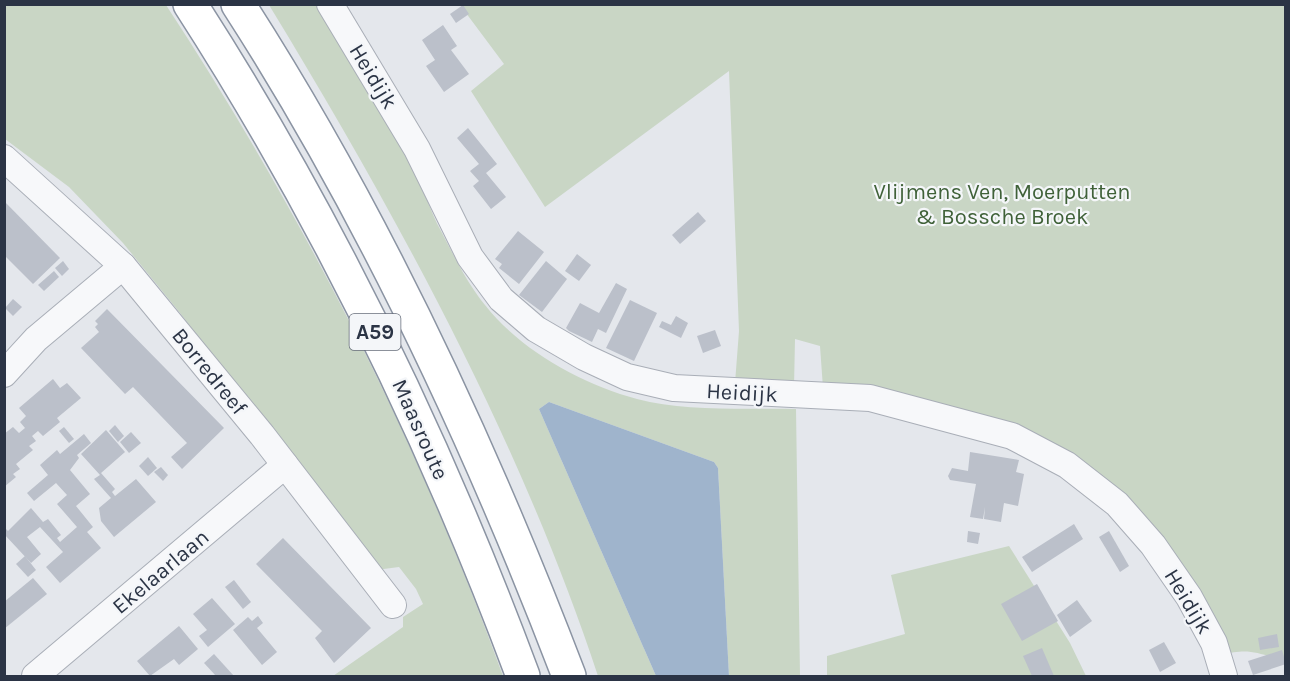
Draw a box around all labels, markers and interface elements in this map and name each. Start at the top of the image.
street label: Heidijk [344,39,403,114]
park label: Vlijmens Ven, Moerputten & Bossche Broek [873,179,1131,230]
road number: A59 [350,314,400,350]
street label: Borredreef [166,323,252,421]
street label: Maasroute [386,375,454,484]
street label: Heidijk [706,378,778,408]
street label: Ekelaarlaan [107,524,214,620]
street label: Heidijk [1159,564,1218,639]

